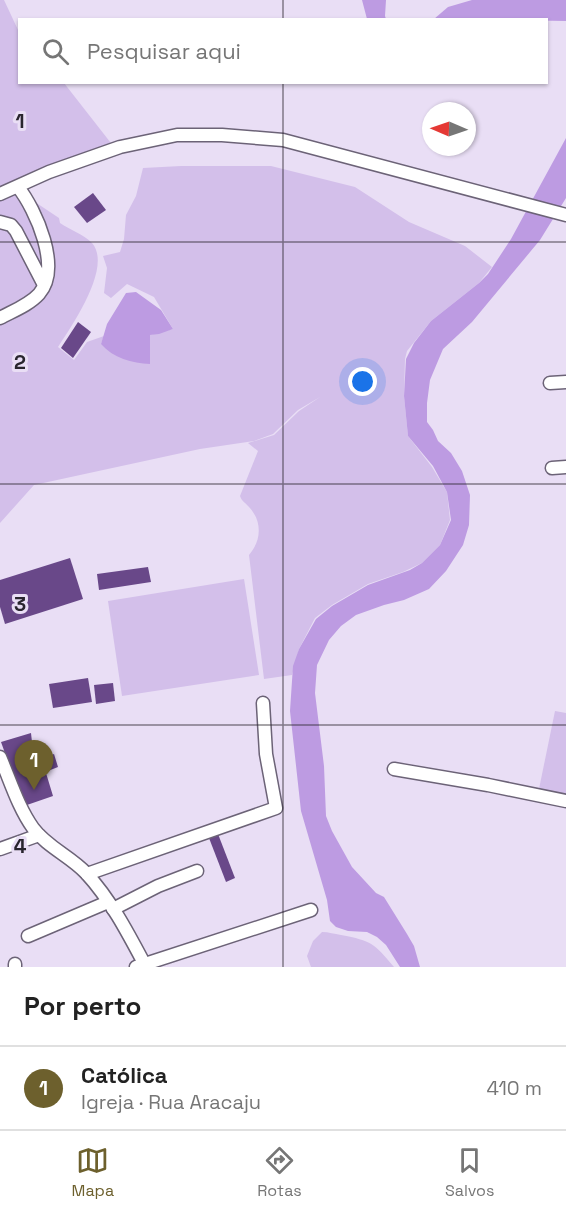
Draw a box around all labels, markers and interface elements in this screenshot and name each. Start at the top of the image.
search box [18,18,548,84]
icon: search [39,35,72,68]
text: Pesquisar aqui [87,37,241,65]
north arrow [422,102,476,156]
text: 1 [15,108,25,134]
text: 2 [14,349,26,375]
your location [348,367,377,396]
text: 3 [14,591,26,617]
pin: 1 [15,740,54,790]
text: 4 [14,833,27,859]
text: Por perto [24,989,141,1023]
text: Católica [81,1061,168,1089]
text: 1 [39,1075,48,1101]
text: 410 m [486,1075,542,1101]
text: Igreja · Rua Aracaju [81,1089,261,1115]
tab: Mapa [72,1144,114,1201]
tab: Rotas [257,1144,302,1201]
tab: Salvos [445,1144,494,1201]

